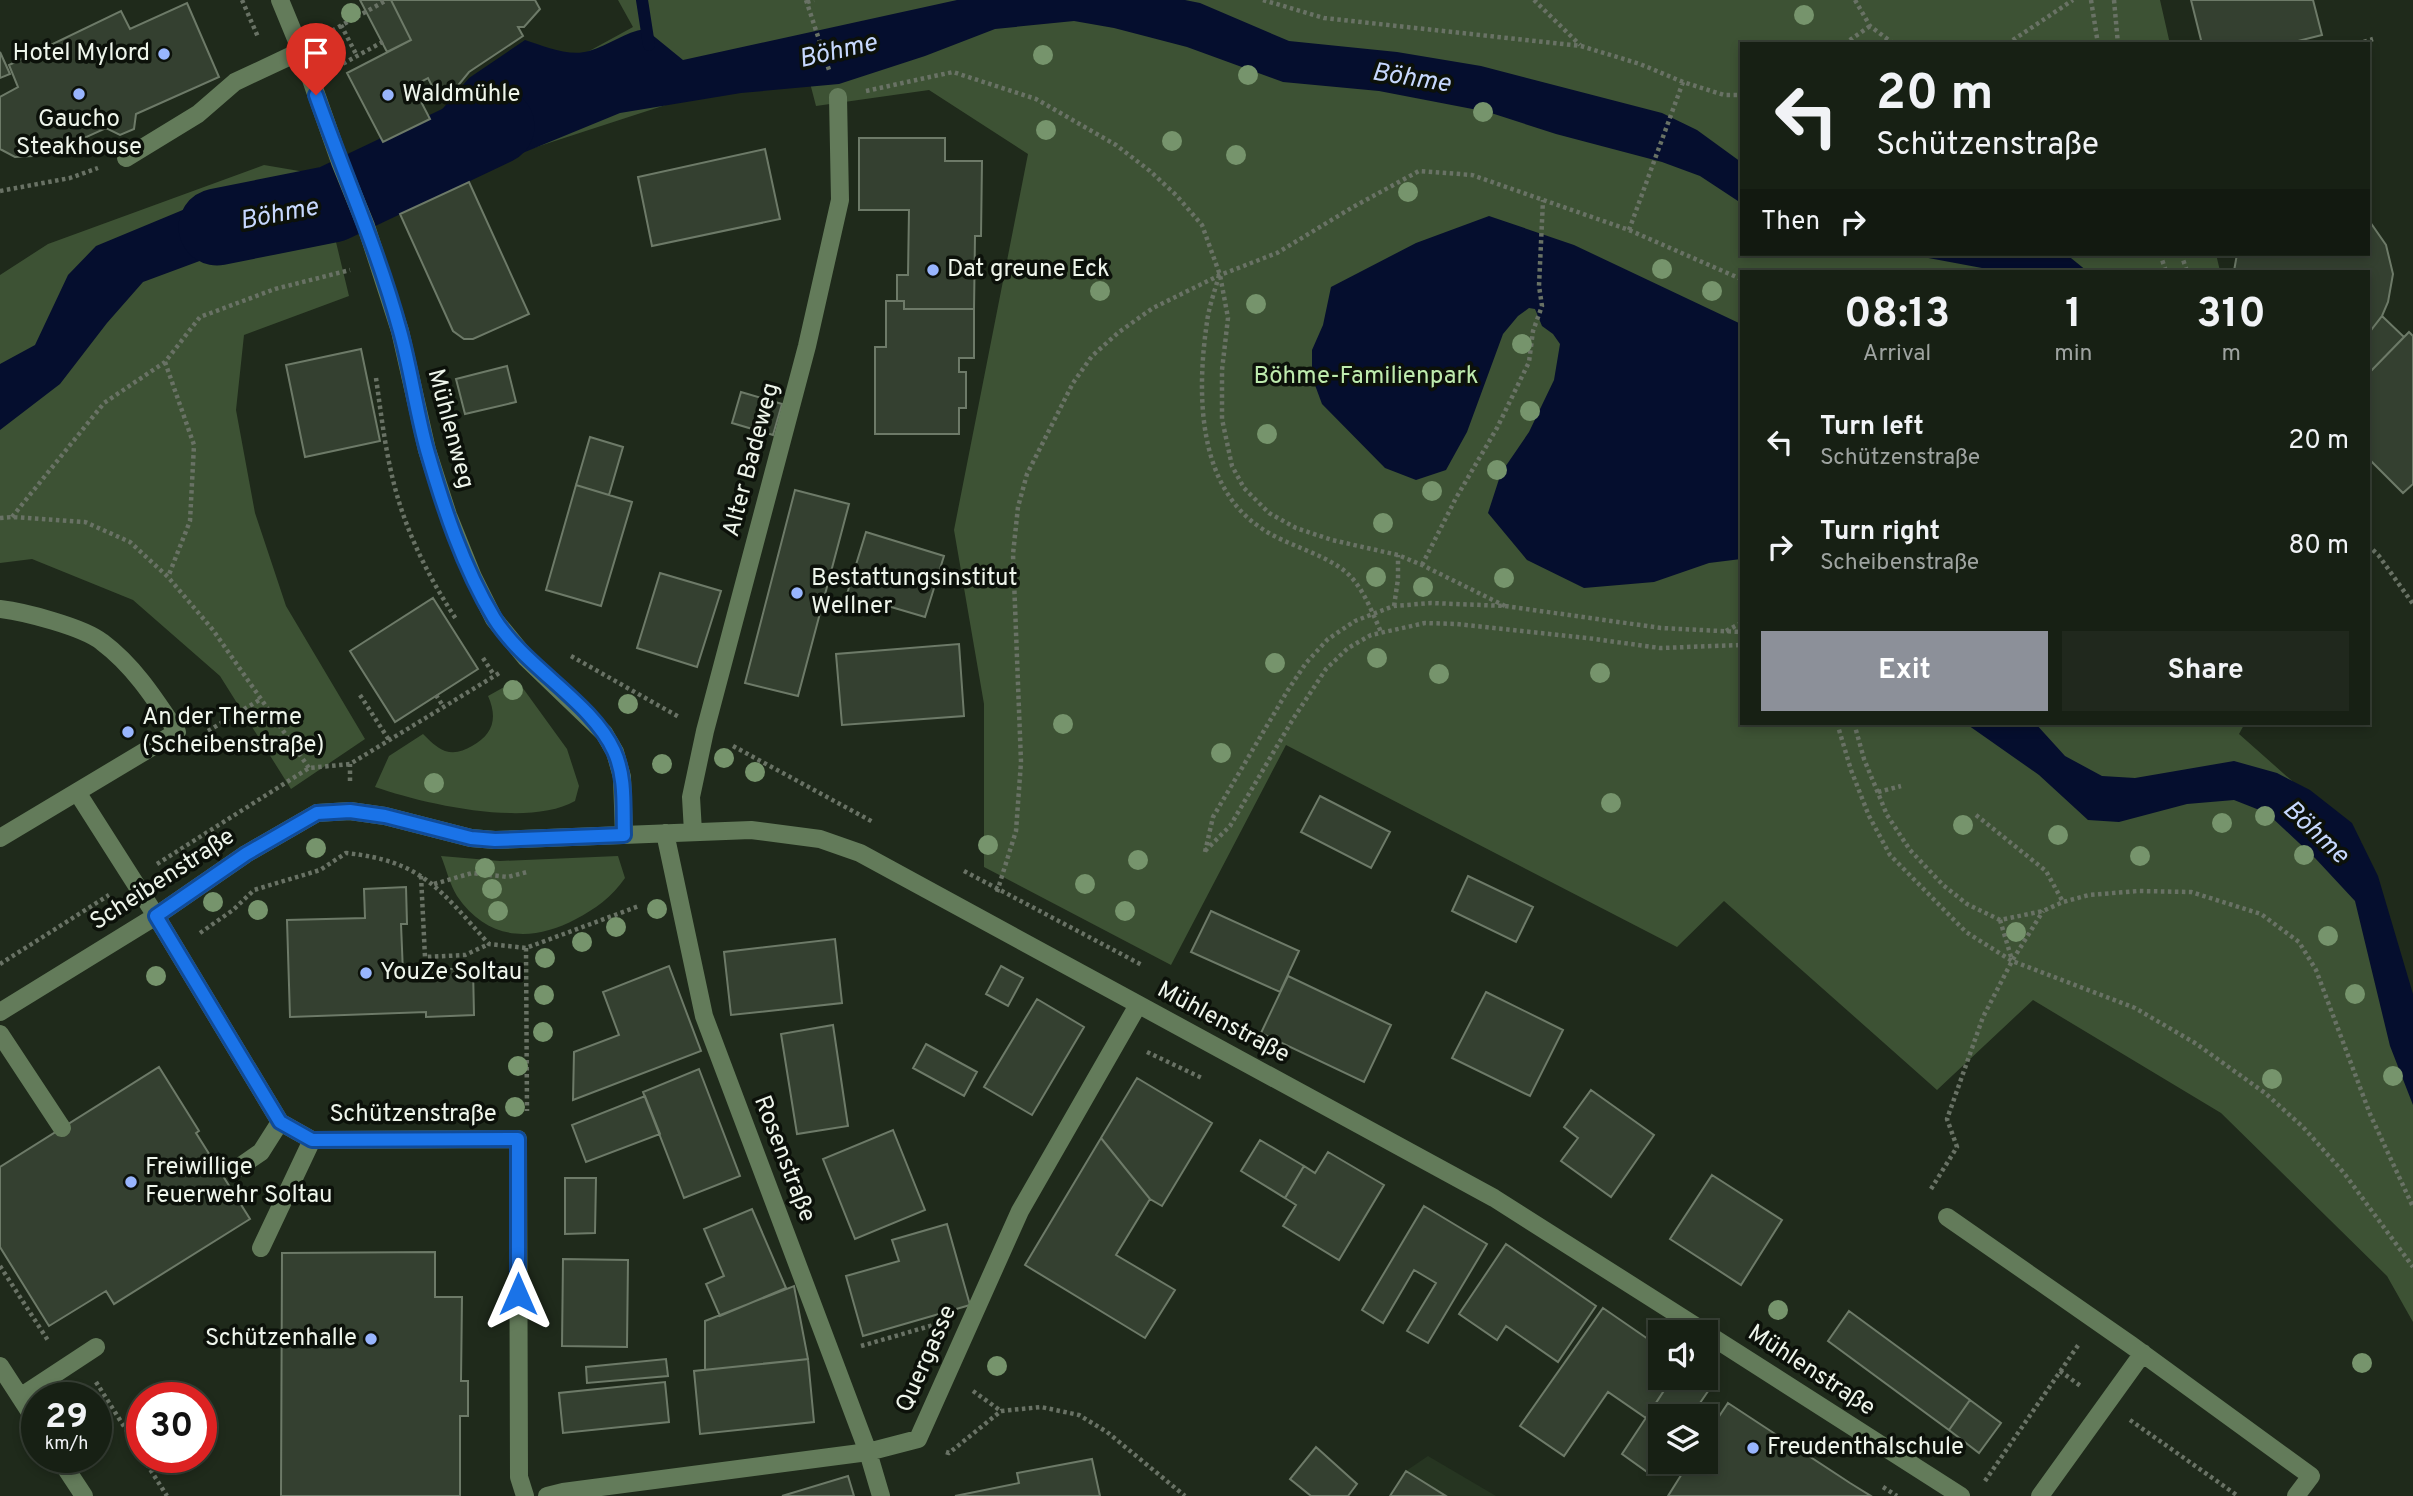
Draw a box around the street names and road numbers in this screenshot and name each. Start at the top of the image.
street label: Mühlenweg [420,366,480,492]
street label: Alter Badeweg [717,380,787,540]
street label: Scheibenstraße [85,822,241,938]
street label: Mühlenstraße [1151,975,1295,1071]
street label: Rosenstraße [746,1092,822,1226]
street label: Schützenstraße [329,1100,497,1130]
street label: Quergasse [890,1301,964,1417]
street label: Mühlenstraße [1742,1319,1880,1423]

